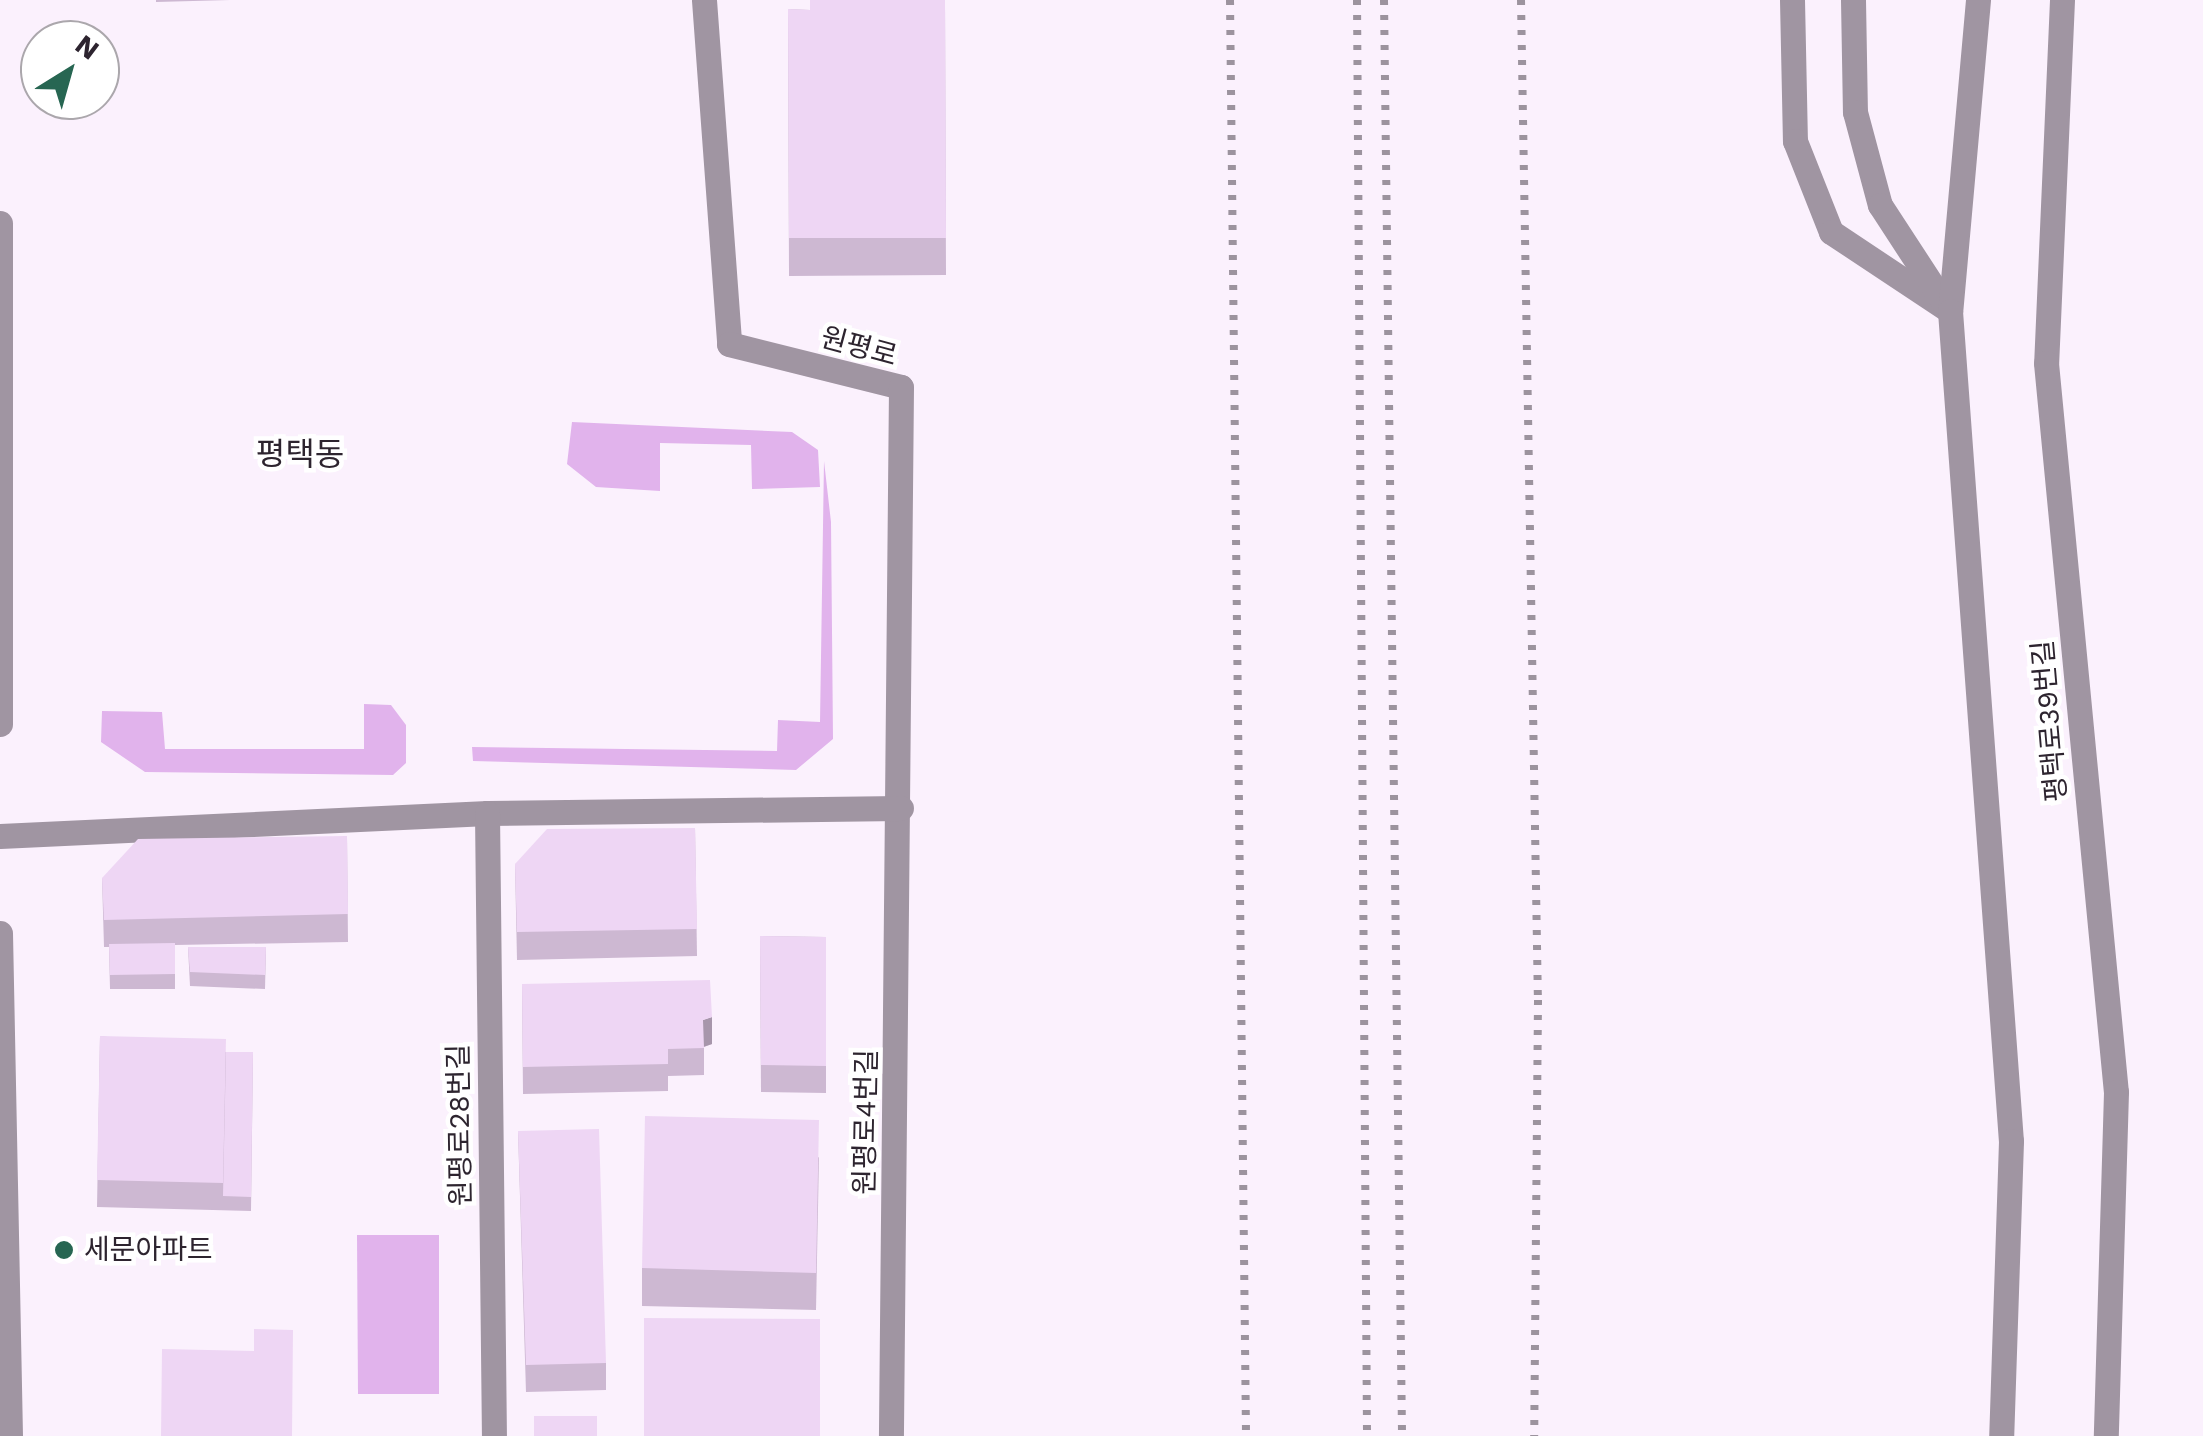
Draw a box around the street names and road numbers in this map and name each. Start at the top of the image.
street label: 원평로 [817,321,901,373]
street label: 평택로39번길 [2026,639,2074,803]
street label: 원평로28번길 [442,1044,478,1206]
street label: 원평로4번길 [848,1049,884,1195]

